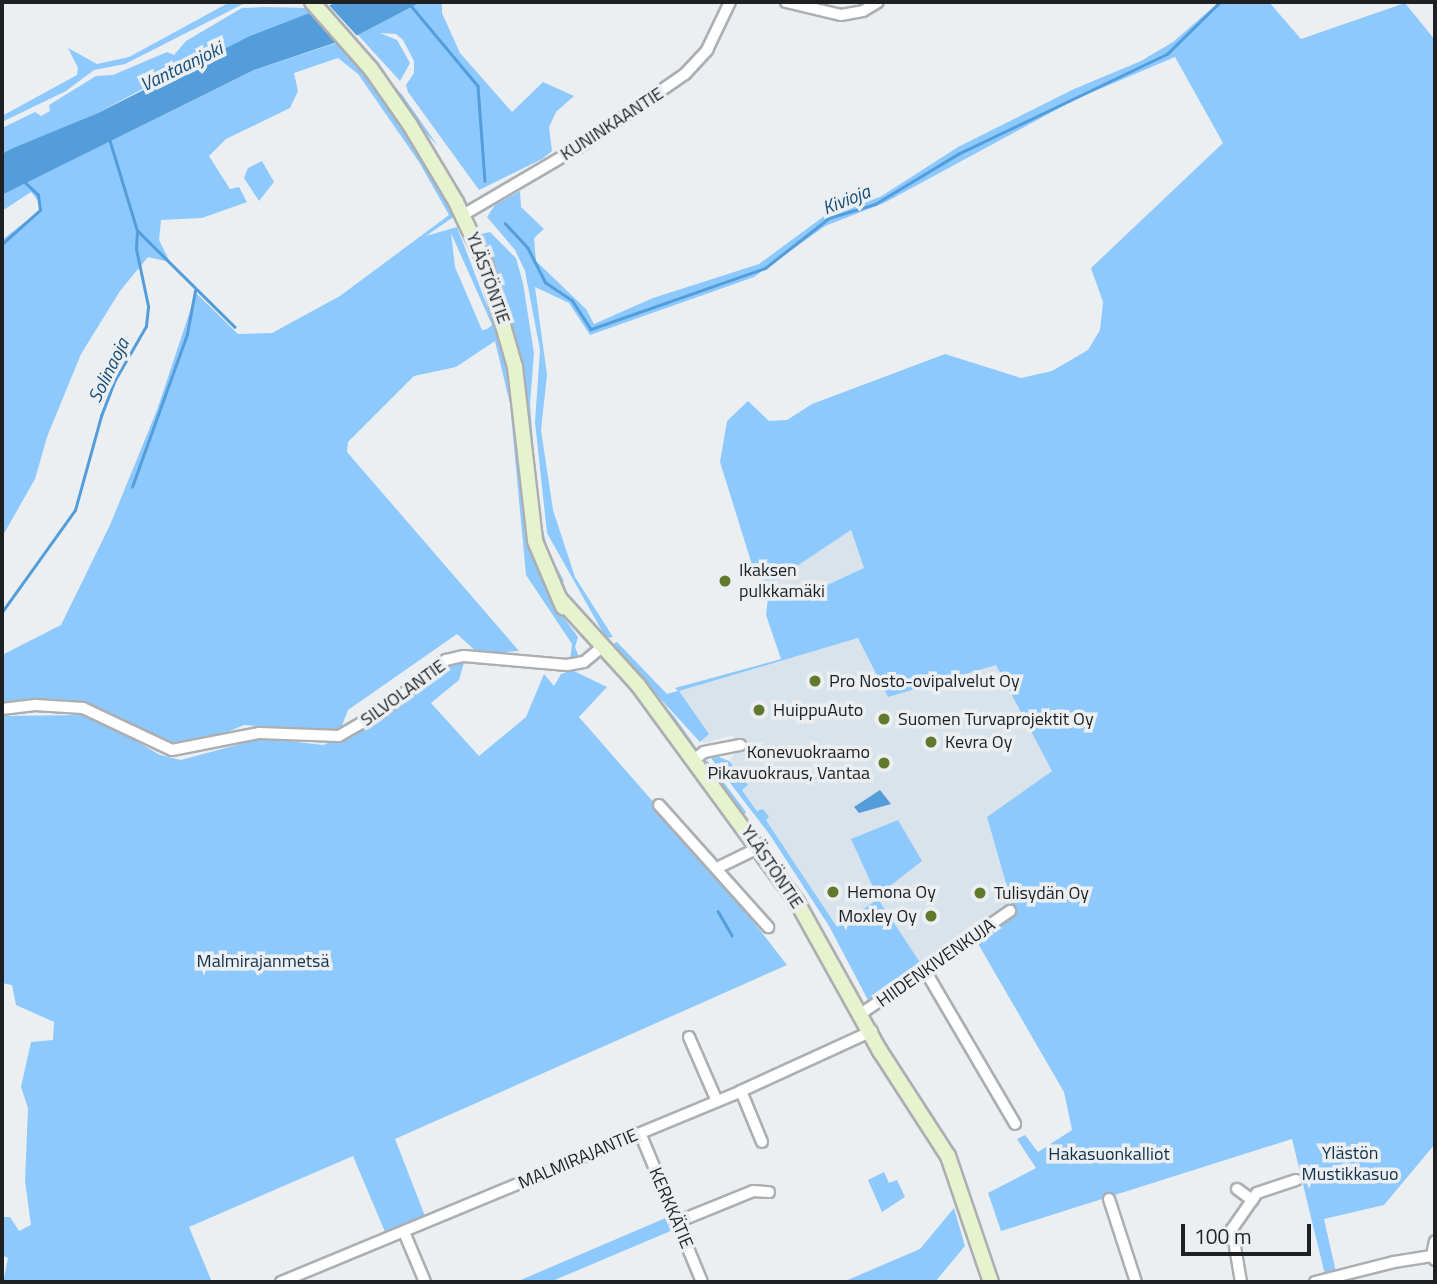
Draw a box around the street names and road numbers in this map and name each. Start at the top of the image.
street label: KUNINKAANTIE [557,83,667,165]
street label: YLÄSTÖNTIE [461,229,515,327]
street label: SILVOLANTIE [357,655,449,731]
street label: YLÄSTÖNTIE [736,821,808,913]
street label: HIIDENKIVENKUJA [873,914,999,1012]
street label: MALMIRAJANTIE [515,1124,641,1194]
street label: KERKKÄTIE [644,1164,698,1252]

